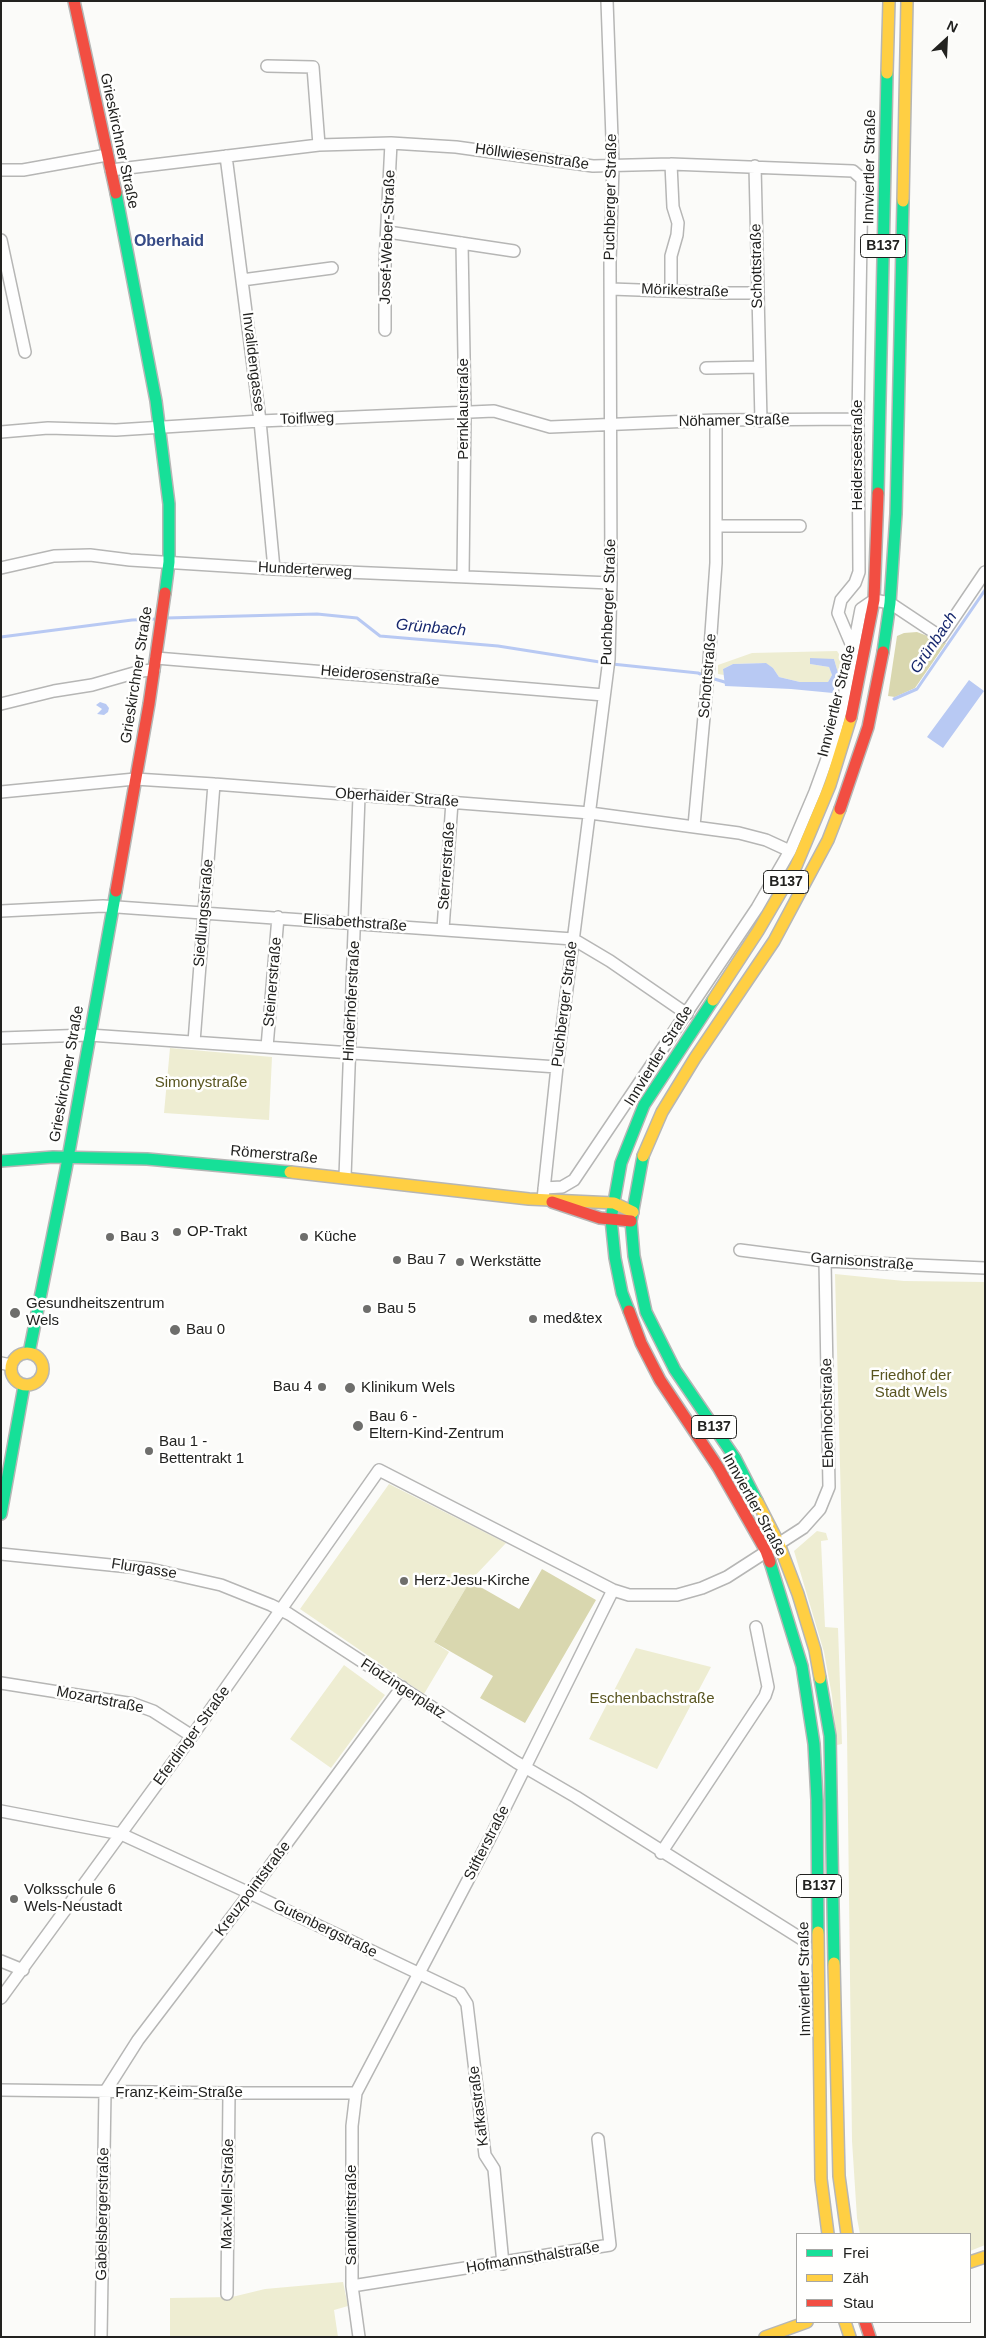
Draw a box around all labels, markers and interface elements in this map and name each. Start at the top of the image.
north arrow [921,15,971,65]
text: N [944,17,960,36]
street label: Grieskirchner Straße [96,71,142,211]
street label: Innviertler Straße [860,109,880,225]
street label: Puchberger Straße [601,133,621,261]
street label: Höllwiesenstraße [474,140,590,174]
street label: Josef-Weber-Straße [377,169,399,305]
street label: Schottstraße [747,223,767,309]
district label: Oberhaid [134,232,204,252]
road number: B137 [860,235,906,258]
street label: Mörikestraße [641,280,729,302]
street label: Invalidengasse [238,311,268,413]
street label: Pernklaustraße [455,358,473,460]
street label: Heiderseestraße [849,400,867,510]
street label: Toiflweg [280,409,334,429]
street label: Nöhamer Straße [678,411,790,431]
street label: Puchberger Straße [598,538,620,666]
street label: Hunderterweg [257,559,353,581]
street label: Grieskirchner Straße [117,605,157,745]
water label: Grünbach [906,609,962,677]
water label: Grünbach [395,615,467,641]
street label: Schottstraße [695,633,721,719]
street label: Innviertler Straße [814,643,860,759]
street label: Heiderosenstraße [320,662,440,690]
street label: Oberhaider Straße [334,785,460,811]
street label: Sterrerstraße [435,821,459,911]
street label: Siedlungsstraße [190,858,218,968]
road number: B137 [764,870,808,894]
street label: Elisabethstraße [302,910,408,936]
street label: Steinerstraße [260,936,286,1028]
street label: Hinderhoferstraße [340,940,364,1062]
street label: Puchberger Straße [548,940,582,1068]
street label: Innviertler Straße [621,1002,697,1110]
street label: Grieskirchner Straße [46,1004,88,1144]
park label: Simonystraße [155,1074,247,1092]
street label: Römerstraße [230,1142,318,1168]
place label: OP-Trakt [187,1223,247,1241]
marker: OP-Trakt [171,1226,183,1238]
place label: Bau 3 [120,1228,159,1246]
place label: Küche [314,1228,357,1246]
marker: Bau 3 [104,1231,116,1243]
marker: Küche [298,1231,310,1243]
street label: Garnisonstraße [810,1249,914,1275]
place label: Bau 7 [407,1251,446,1269]
place label: Werkstätte [470,1253,541,1271]
marker: Bau 7 [391,1254,403,1266]
marker: Werkstätte [454,1256,466,1268]
place label: Gesundheitszentrum Wels [26,1295,164,1330]
place label: Bau 5 [377,1300,416,1318]
marker: Bau 5 [361,1303,373,1315]
marker: Gesundheitszentrum Wels [8,1306,22,1320]
place label: med&tex [543,1310,602,1328]
marker: med&tex [527,1313,539,1325]
place label: Bau 0 [186,1321,225,1339]
marker: Bau 0 [168,1323,182,1337]
street label: Ebenhochstraße [818,1358,838,1468]
park label: Friedhof der Stadt Wels [871,1367,951,1402]
place label: Bau 4 [273,1378,312,1396]
place label: Klinikum Wels [361,1379,455,1397]
marker: Bau 4 [316,1381,328,1393]
marker: Klinikum Wels [343,1381,357,1395]
place label: Bau 6 - Eltern-Kind-Zentrum [369,1408,504,1443]
road number: B137 [692,1415,736,1438]
marker: Bau 6 - Eltern-Kind-Zentrum [351,1419,365,1433]
place label: Bau 1 - Bettentrakt 1 [159,1433,244,1468]
marker: Bau 1 - Bettentrakt 1 [143,1445,155,1457]
street label: Innviertler Straße [718,1450,790,1560]
street label: Flurgasse [110,1555,178,1583]
place label: Herz-Jesu-Kirche [414,1572,530,1590]
marker: Herz-Jesu-Kirche [398,1575,410,1587]
street label: Flotzingerplatz [357,1655,449,1723]
street label: Mozartstraße [55,1683,145,1717]
street label: Eferdinger Straße [150,1683,234,1789]
park label: Eschenbachstraße [589,1690,715,1708]
street label: Stifterstraße [460,1803,514,1883]
street label: Kreuzpointstraße [211,1838,295,1940]
road number: B137 [796,1874,842,1898]
place label: Volksschule 6 Wels-Neustadt [24,1881,122,1916]
marker: Volksschule 6 Wels-Neustadt [8,1893,20,1905]
street label: Gutenbergstraße [270,1896,380,1962]
street label: Innviertler Straße [795,1921,815,2037]
street label: Kafkastraße [465,2065,493,2147]
street label: Franz-Keim-Straße [115,2084,243,2102]
street label: Max-Mell-Straße [218,2138,238,2250]
street label: Gabelsbergerstraße [93,2147,113,2281]
street label: Sandwirtstraße [343,2165,361,2265]
legend [796,2233,971,2323]
street label: Hofmannsthalstraße [465,2239,601,2277]
text: Frei [843,2244,869,2261]
text: Zäh [843,2269,869,2286]
text: Stau [843,2294,874,2311]

